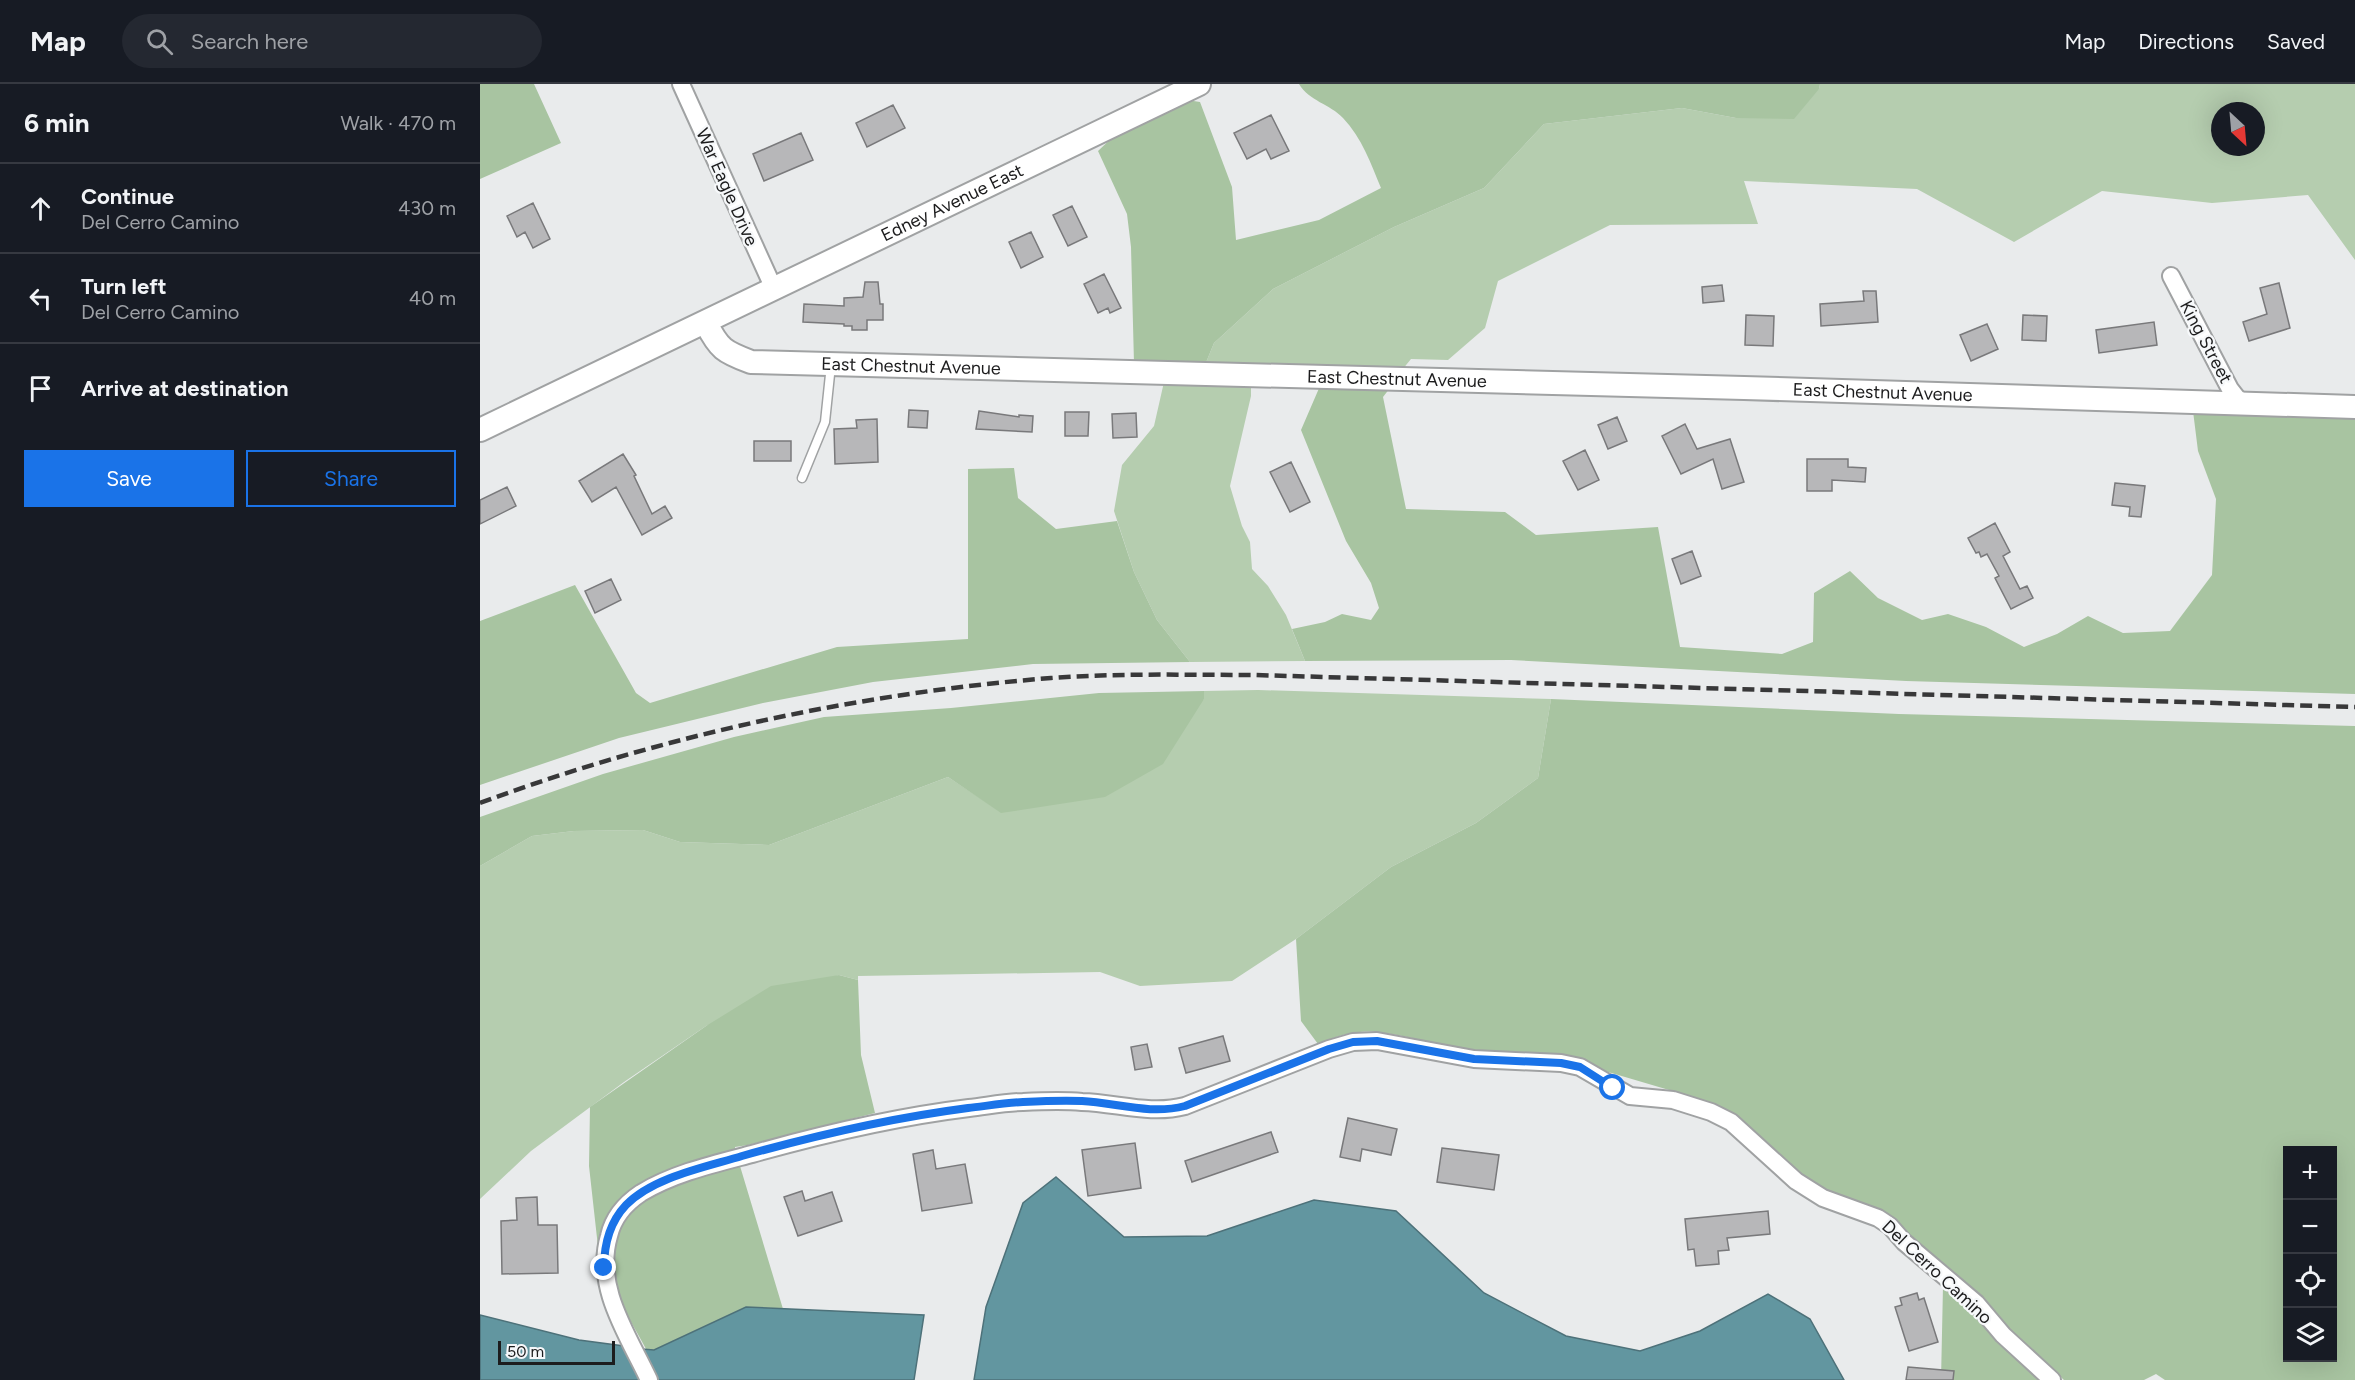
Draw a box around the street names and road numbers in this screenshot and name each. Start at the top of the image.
street label: War Eagle Drive [691,125,763,249]
street label: Edney Avenue East [877,159,1027,246]
street label: King Street [2175,297,2237,387]
street label: East Chestnut Avenue [821,353,1001,380]
street label: East Chestnut Avenue [1307,366,1487,392]
street label: East Chestnut Avenue [1792,379,1973,406]
street label: Del Cerro Camino [1877,1215,1997,1329]

